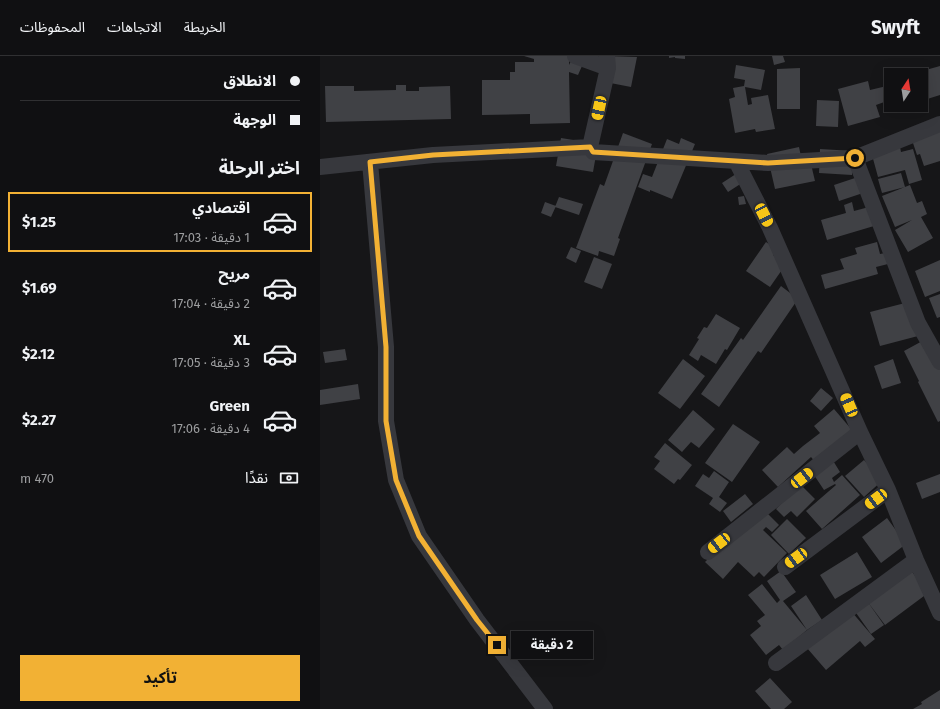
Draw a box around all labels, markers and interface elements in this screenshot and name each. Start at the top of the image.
text: Swyft [871,16,920,39]
text: المحفوظات [20,19,85,36]
text: الاتجاهات [107,19,162,36]
text: الخريطة [184,19,226,36]
north arrow [884,68,928,112]
map controls [884,68,928,112]
text: الانطلاق [224,72,276,90]
car [591,95,607,121]
text: الوجهة [233,111,276,129]
route start [846,149,864,167]
text: اختر الرحلة [219,157,300,179]
text: اقتصادي [192,199,250,217]
car [753,202,775,228]
icon: car [262,204,298,240]
text: $1.25 [22,213,56,231]
text: 1 دقيقة · 17:03 [173,230,250,245]
text: مريح [218,265,250,283]
icon: car [262,270,298,306]
text: $1.69 [22,279,57,297]
text: 2 دقيقة · 17:04 [172,296,250,311]
text: XL [234,331,250,349]
icon: car [262,336,298,372]
text: $2.12 [22,345,55,363]
text: 3 دقيقة · 17:05 [172,355,250,370]
car [839,392,859,418]
text: Green [210,397,250,415]
icon: car [262,402,298,438]
text: $2.27 [22,411,56,429]
text: 4 دقيقة · 17:06 [171,421,250,436]
car [789,466,815,490]
icon: cash [278,467,300,489]
text: نقدًا [245,469,268,487]
text: 470 m [20,471,54,486]
car [863,487,889,511]
car [706,531,732,555]
car [783,546,809,570]
callout: 2 دقيقة [511,631,593,659]
route end [488,636,506,654]
text: 2 دقيقة [531,637,573,652]
button: تأكيد [20,655,300,701]

